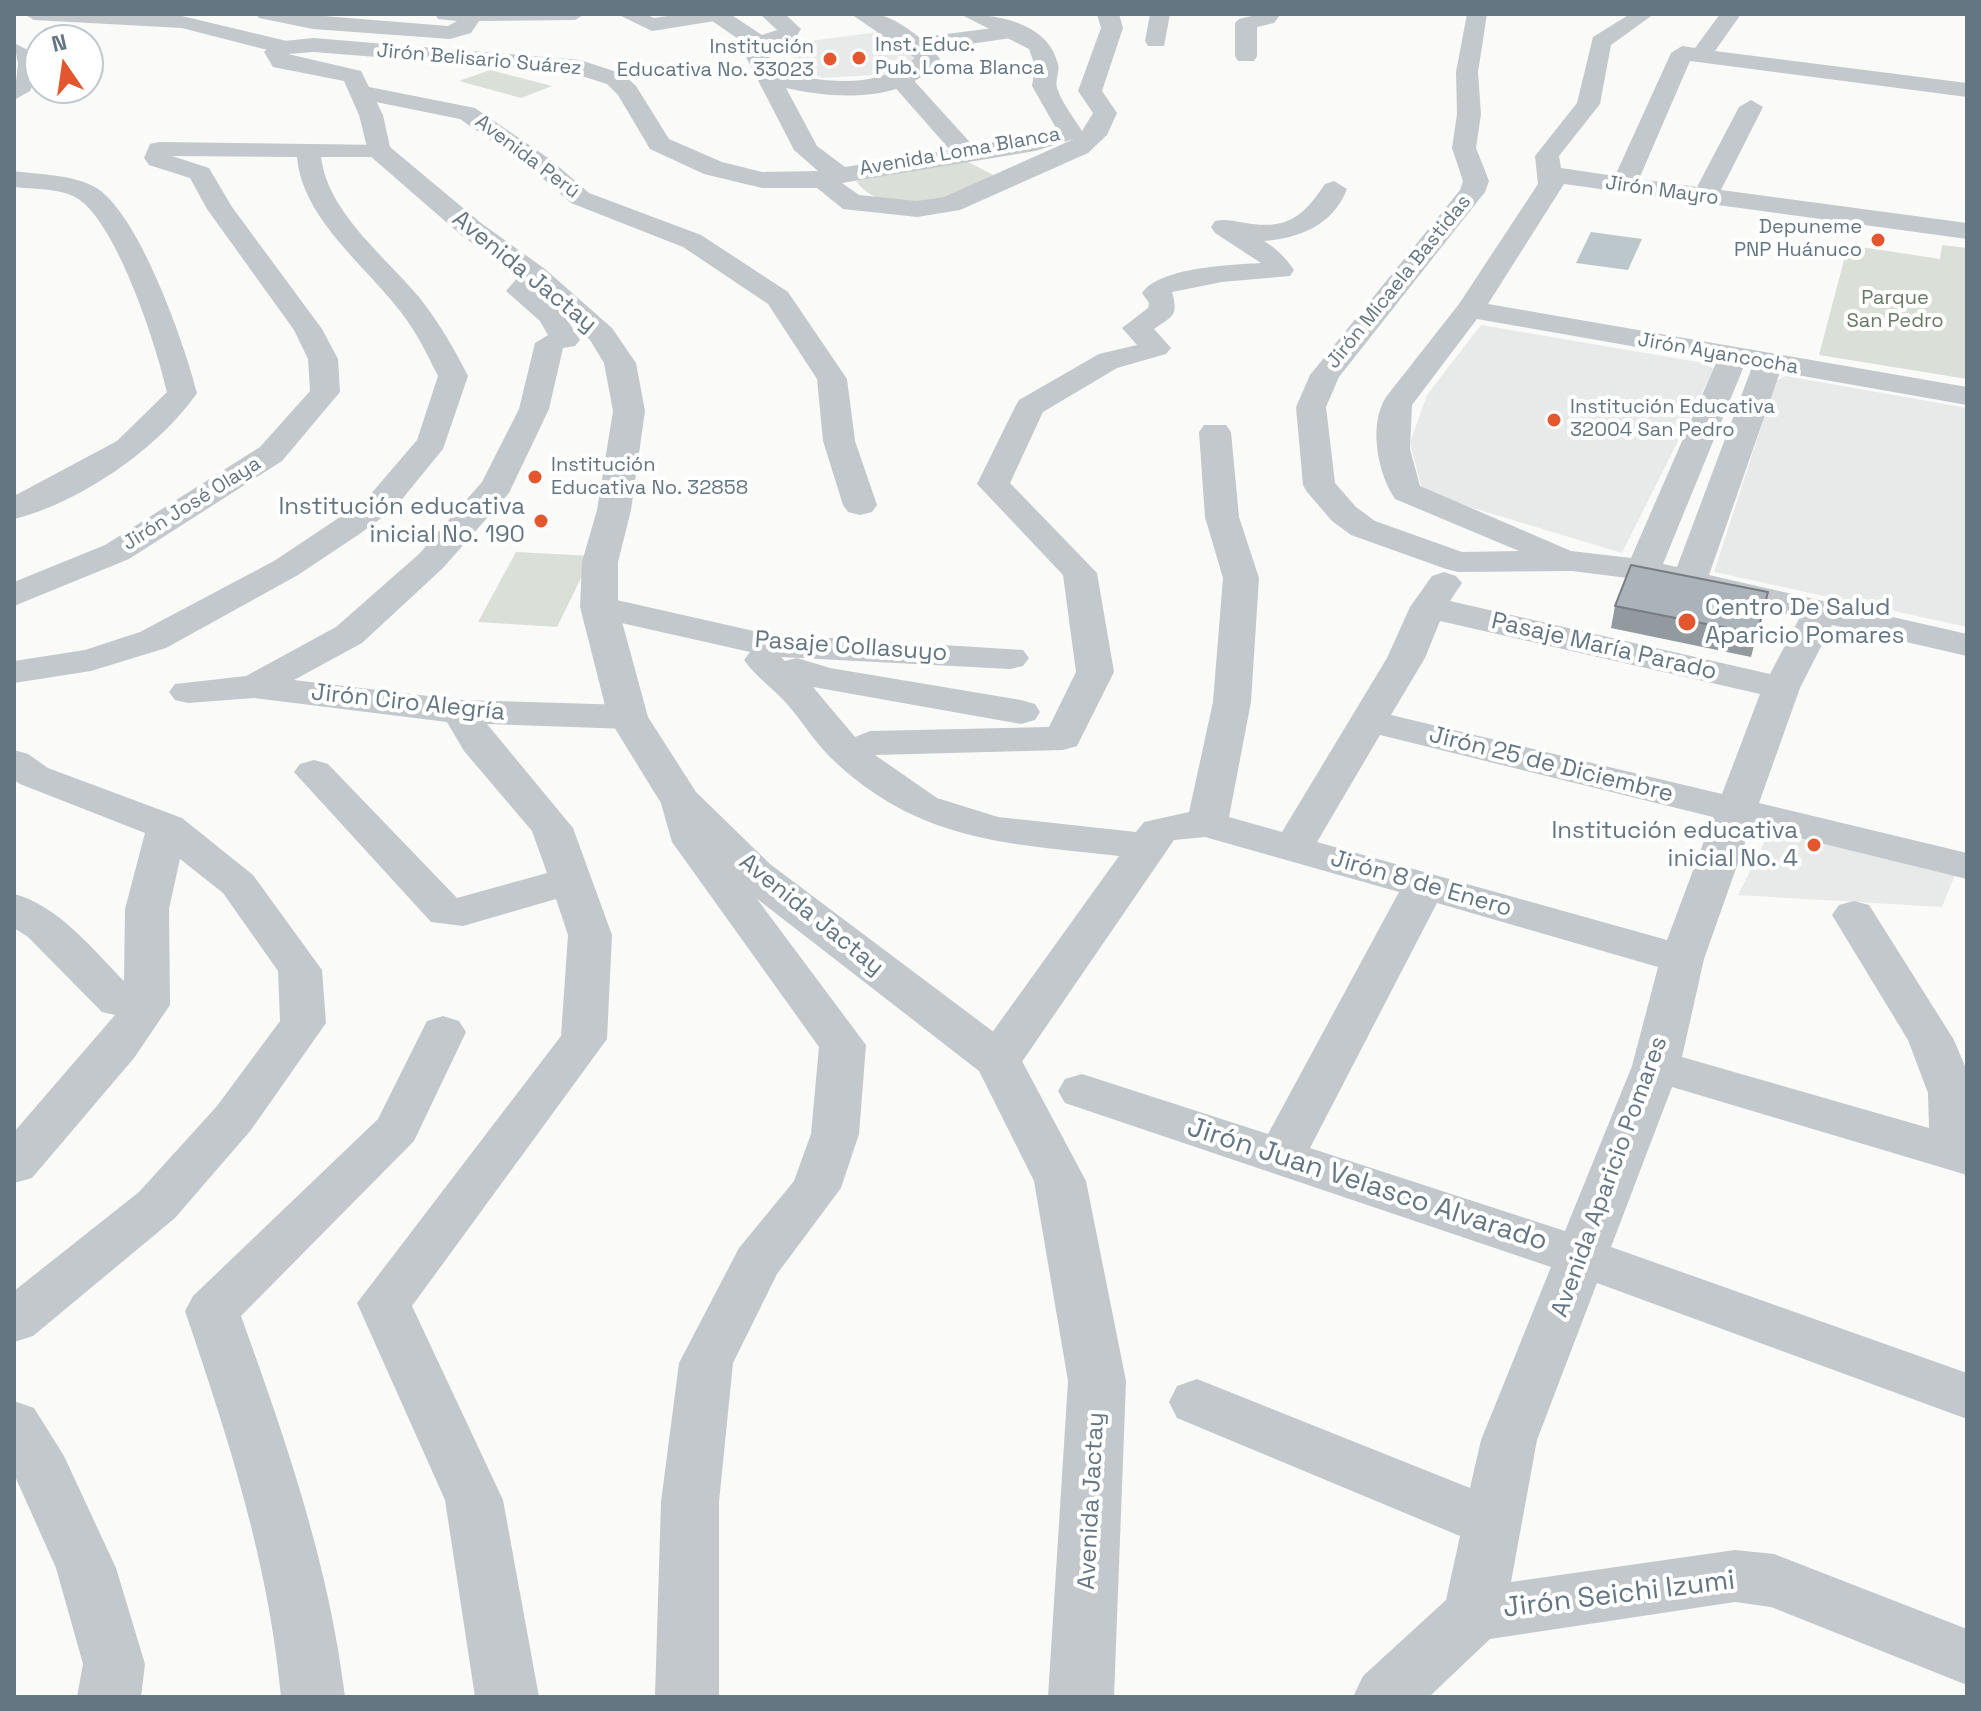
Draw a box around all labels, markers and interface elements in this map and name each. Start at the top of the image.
north arrow [24,24,104,104]
text: N [49,27,69,58]
place label: Inst. Educ. Pub. Loma Blanca [875,34,1045,81]
place label: Institución Educativa No. 33023 [617,36,814,83]
street label: Jirón Belisario Suárez [376,39,582,81]
marker: Inst. Educ. Pub. Loma Blanca [850,49,868,67]
marker: Institución Educativa No. 33023 [821,50,839,68]
street label: Avenida Perú [470,110,584,204]
street label: Avenida Loma Blanca [858,123,1062,181]
street label: Jirón Mayro [1604,171,1720,211]
street label: Jirón Micaela Bastidas [1322,190,1476,374]
street label: Avenida Jactay [446,205,602,339]
place label: Depuneme PNP Huánuco [1734,216,1862,263]
marker: Depuneme PNP Huánuco [1869,231,1887,249]
park label: Parque San Pedro [1846,287,1944,334]
street label: Jirón Ayancocha [1636,328,1800,380]
place label: Institución Educativa 32004 San Pedro [1570,396,1775,443]
marker: Institución Educativa 32004 San Pedro [1545,411,1563,429]
street label: Jirón José Olaya [119,452,265,556]
place label: Institución Educativa No. 32858 [551,454,748,501]
marker: Institución Educativa No. 32858 [526,468,544,486]
place label: Institución educativa inicial No. 190 [278,493,525,549]
marker: Institución educativa inicial No. 190 [532,512,550,530]
place label: Centro De Salud Aparicio Pomares [1705,594,1904,650]
street label: Pasaje María Parado [1489,607,1719,687]
marker: Centro De Salud Aparicio Pomares [1676,611,1698,633]
street label: Pasaje Collasuyo [754,626,948,668]
street label: Jirón Ciro Alegría [310,679,506,727]
street label: Jirón 25 de Diciembre [1426,721,1676,809]
place label: Institución educativa inicial No. 4 [1551,817,1798,873]
marker: Institución educativa inicial No. 4 [1805,836,1823,854]
street label: Jirón 8 de Enero [1327,844,1515,924]
street label: Avenida Jactay [733,848,889,982]
street label: Avenida Aparicio Pomares [1546,1033,1674,1321]
street label: Jirón Juan Velasco Alvarado [1183,1111,1551,1259]
street label: Avenida Jactay [1073,1412,1111,1590]
street label: Jirón Seichi Izumi [1501,1564,1737,1626]

